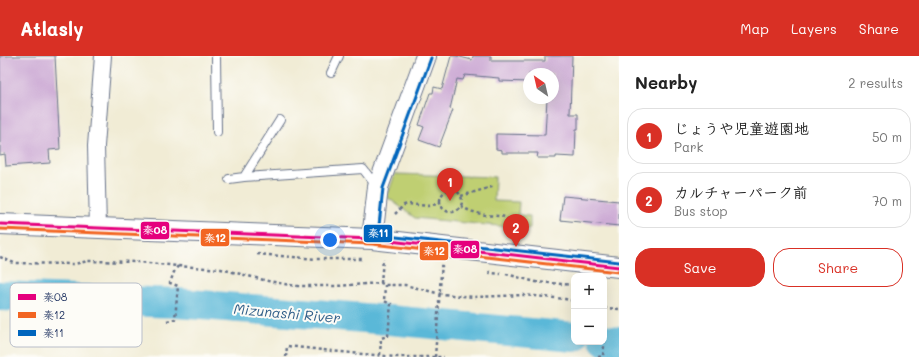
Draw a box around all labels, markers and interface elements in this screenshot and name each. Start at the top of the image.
text: Atlasly [20,16,83,41]
text: Map [740,19,769,38]
text: Layers [791,19,837,38]
text: Share [859,19,899,38]
north arrow [523,68,559,104]
text: Nearby [635,71,697,93]
text: 2 results [848,74,903,91]
text: じょうや児童遊園地 [674,118,809,138]
text: 1 [646,128,652,145]
text: 50 m [872,128,902,145]
text: Park [674,138,703,155]
pin: 1 [437,168,463,201]
text: カルチャーパーク前 [674,182,808,202]
text: 2 [645,192,653,209]
text: 70 m [872,192,902,209]
text: Bus stop [674,202,727,219]
pin: 2 [503,214,529,247]
line badge: 秦08 [140,221,170,240]
text: 秦08 [143,222,168,237]
line badge: 秦11 [363,224,393,243]
text: 秦11 [368,225,388,240]
line badge: 秦12 [200,228,230,247]
text: 秦12 [204,230,226,245]
your location [320,230,340,250]
line badge: 秦08 [450,240,480,259]
line badge: 秦12 [419,241,449,261]
text: 秦08 [453,241,478,256]
text: 秦12 [423,243,445,258]
button: Save [635,248,765,287]
button: Share [773,248,903,287]
map controls [571,273,607,345]
button: + [571,273,607,309]
legend [10,283,142,347]
text: 秦08 [43,289,68,304]
water label: Mizunashi River [233,299,341,327]
text: 秦12 [43,307,65,322]
button: − [571,309,607,345]
text: 秦11 [43,325,64,340]

